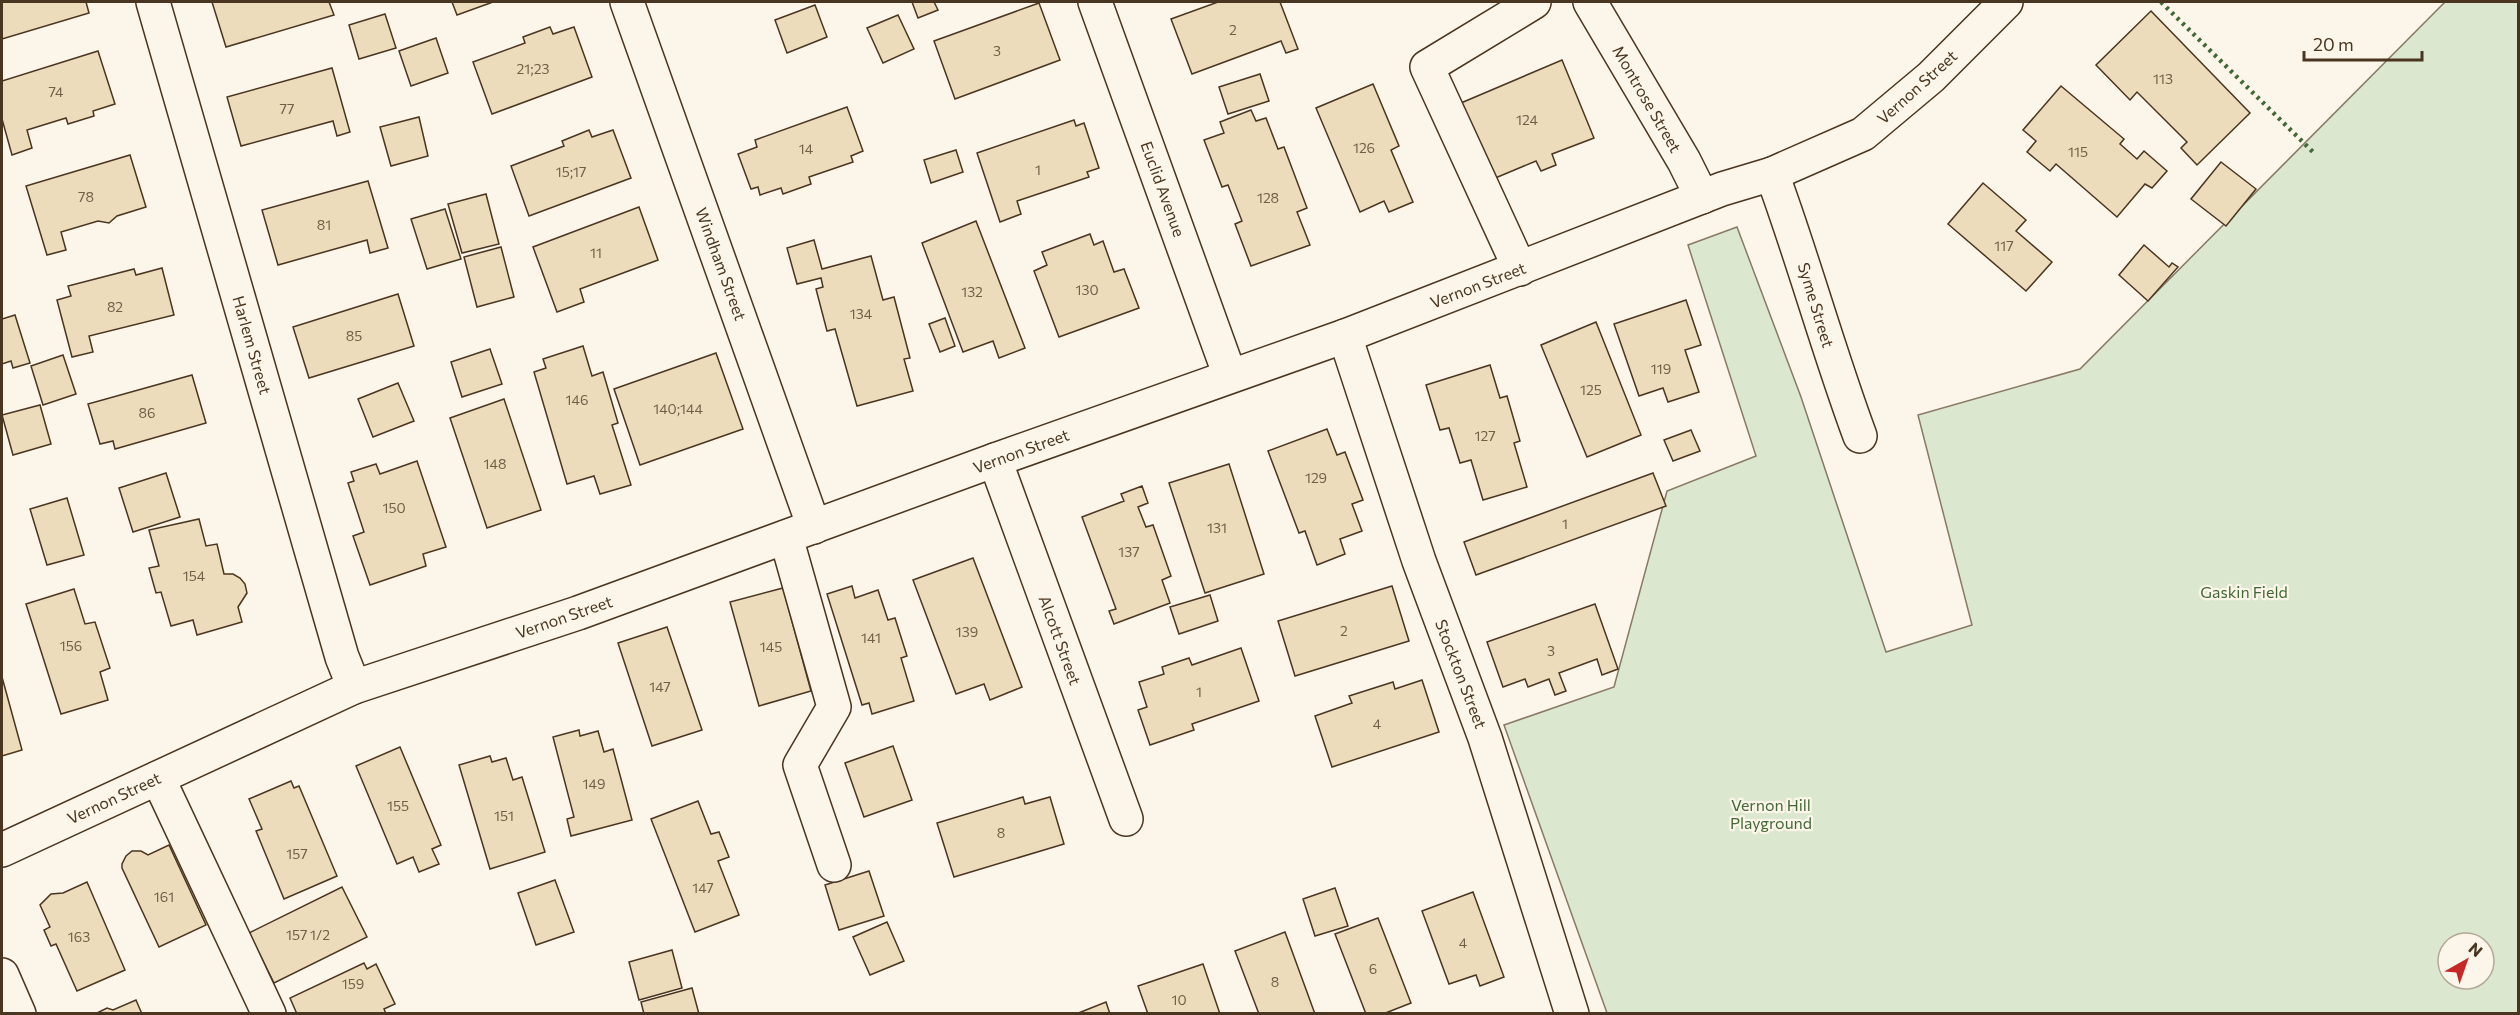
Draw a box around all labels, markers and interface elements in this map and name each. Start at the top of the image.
house number: 2 [1229,21,1237,38]
scale bar [2304,24,2422,62]
text: 20 m [2313,33,2354,55]
house number: 3 [993,42,1001,59]
street label: Montrose Street [1609,42,1686,156]
street label: Vernon Street [1873,46,1961,127]
house number: 21;23 [517,60,549,77]
house number: 113 [2153,70,2173,87]
house number: 74 [49,83,64,100]
house number: 77 [280,100,294,117]
house number: 124 [1516,111,1539,128]
street label: Euclid Avenue [1137,139,1190,239]
house number: 126 [1353,139,1375,156]
house number: 14 [799,140,814,157]
house number: 115 [2068,143,2088,160]
house number: 1 [1035,161,1041,178]
house number: 15;17 [556,163,586,180]
house number: 78 [78,188,94,205]
house number: 128 [1257,189,1279,206]
street label: Windham Street [692,205,751,323]
house number: 81 [317,216,331,233]
house number: 117 [1994,237,2014,254]
house number: 11 [590,244,602,261]
street label: Vernon Street [1427,257,1529,311]
street label: Syme Street [1795,260,1839,350]
house number: 130 [1075,281,1099,298]
house number: 132 [961,283,983,300]
street label: Harlem Street [229,293,276,397]
house number: 82 [107,298,123,315]
house number: 134 [850,305,873,322]
house number: 85 [346,327,362,344]
house number: 119 [1651,360,1671,377]
house number: 125 [1580,381,1602,398]
house number: 146 [566,391,588,408]
house number: 140;144 [653,400,703,417]
house number: 86 [139,404,156,421]
street label: Vernon Street [970,424,1072,477]
house number: 127 [1474,427,1496,444]
house number: 148 [484,455,506,472]
house number: 129 [1305,469,1327,486]
house number: 150 [382,499,406,516]
house number: 1 [1562,515,1568,532]
house number: 131 [1207,519,1227,536]
house number: 137 [1118,543,1140,560]
house number: 154 [183,567,206,584]
park label: Gaskin Field [2200,582,2288,601]
street label: Vernon Street [513,591,615,642]
street label: Alcott Street [1035,592,1086,688]
street label: Stockton Street [1432,617,1491,731]
house number: 2 [1340,622,1348,639]
house number: 139 [956,623,978,640]
house number: 141 [861,629,881,646]
house number: 156 [60,637,82,654]
house number: 145 [760,638,782,655]
house number: 3 [1547,642,1555,659]
house number: 147 [649,678,671,695]
house number: 1 [1196,683,1202,700]
house number: 4 [1373,715,1382,732]
street label: Vernon Street [64,767,164,827]
house number: 149 [583,775,605,792]
park label: Vernon Hill Playground [1730,795,1812,832]
house number: 155 [387,797,409,814]
house number: 151 [494,807,514,824]
house number: 8 [997,824,1005,841]
house number: 157 [286,845,308,862]
house number: 147 [692,879,714,896]
house number: 161 [154,888,174,905]
house number: 157 1/2 [286,926,330,943]
house number: 163 [68,928,90,945]
north arrow [2436,931,2496,991]
house number: 4 [1459,934,1468,951]
text: N [2465,938,2487,960]
house number: 6 [1369,960,1377,977]
house number: 8 [1271,973,1279,990]
house number: 159 [342,975,364,992]
house number: 10 [1171,991,1187,1008]

